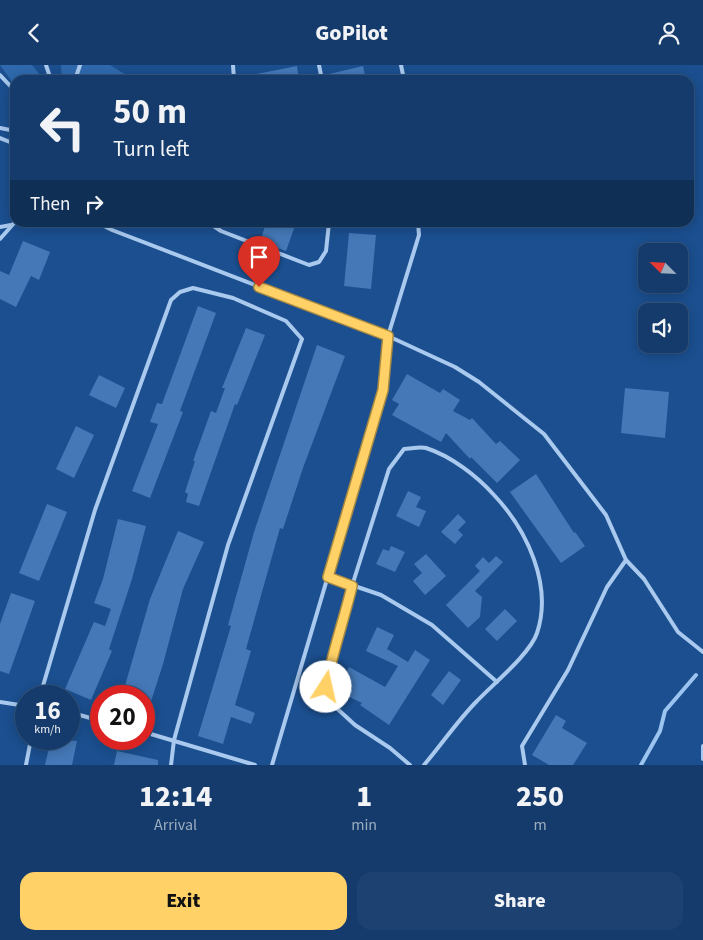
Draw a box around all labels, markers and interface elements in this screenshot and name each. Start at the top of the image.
text: GoPilot [315,17,388,49]
icon: back [20,19,48,47]
icon: person [655,19,683,47]
text: 50 m [113,87,187,137]
icon: left [30,95,95,160]
text: Turn left [113,133,189,165]
icon: right [80,190,108,218]
text: Then [30,191,70,218]
pin [238,236,280,287]
icon: arrive [245,243,273,271]
north arrow [638,243,688,293]
map controls [638,243,688,353]
button: sound [638,303,688,353]
position arrow [299,660,351,712]
speed limit sign: 20 [90,685,155,750]
text: 16 [34,693,61,729]
text: km/h [34,721,61,738]
text: 12:14 [139,775,212,818]
text: 1 [356,775,372,818]
text: 250 [516,775,564,818]
text: Arrival [154,814,197,836]
text: min [351,814,377,836]
text: m [533,814,547,836]
button: Exit [20,872,347,930]
button: Share [357,872,683,930]

